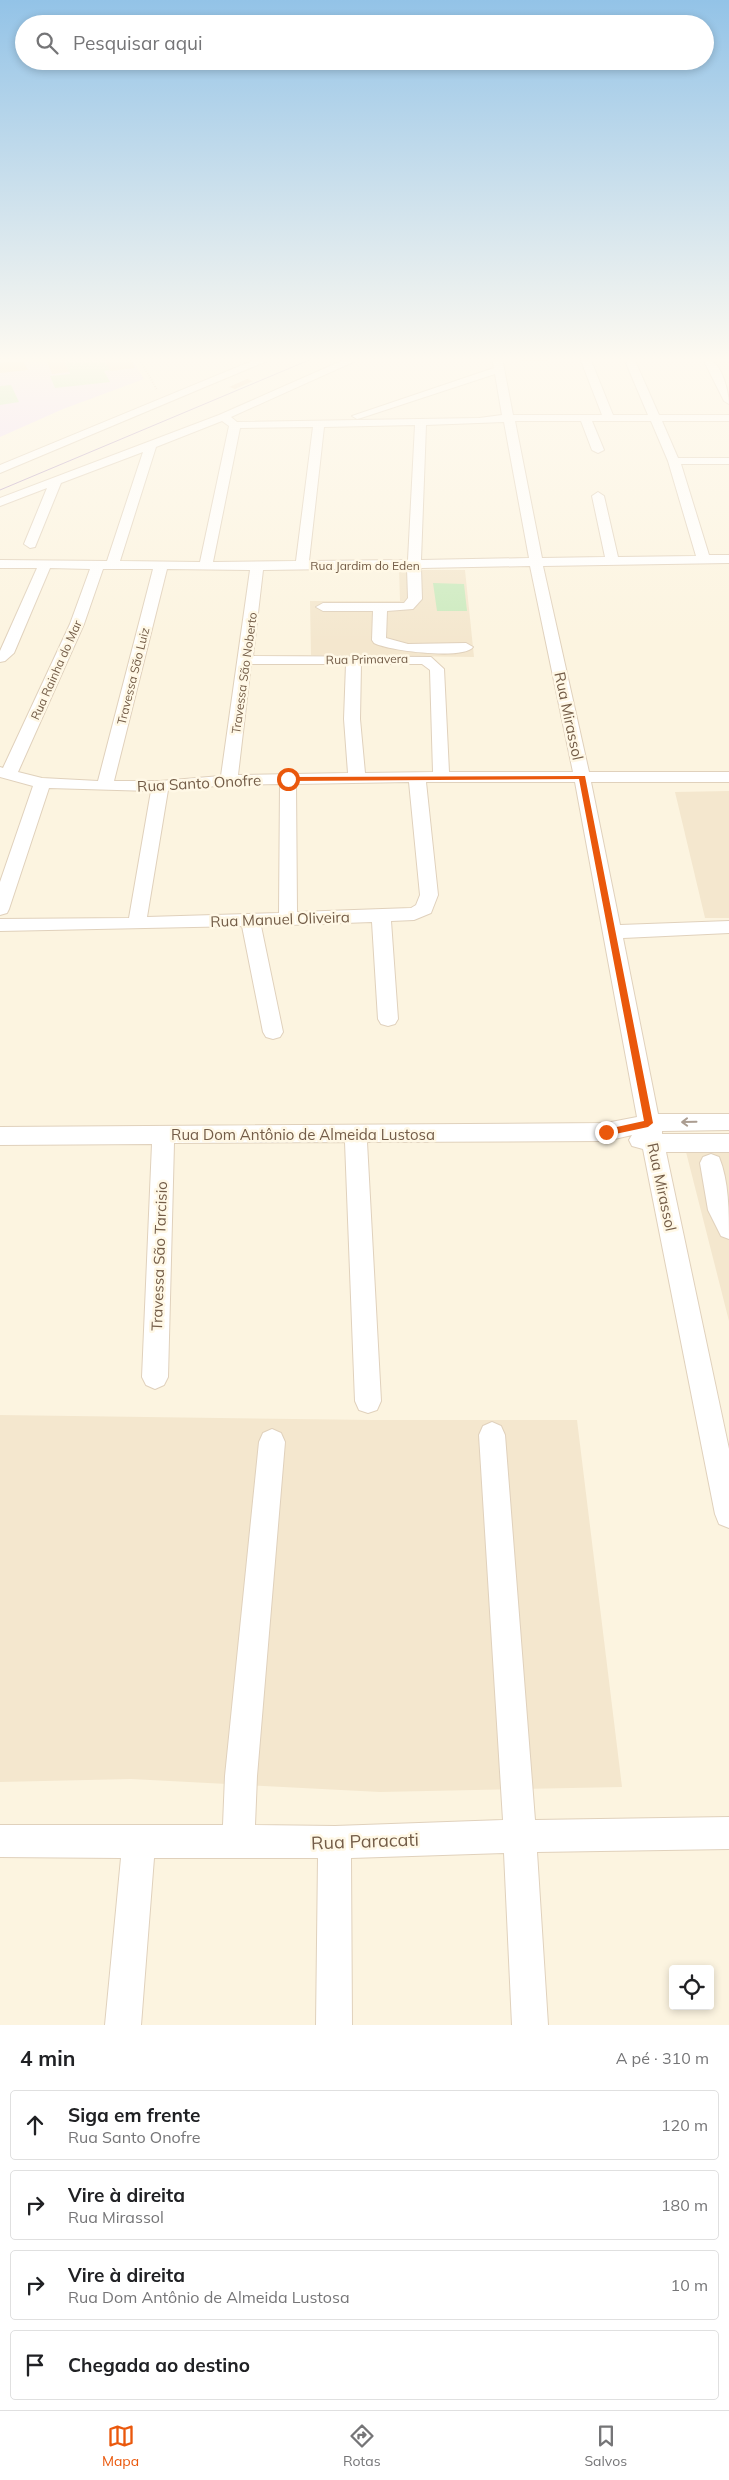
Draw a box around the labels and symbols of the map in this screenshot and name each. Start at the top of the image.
street label: Rua Jardim do Eden [310,558,420,573]
street label: Travessa São Noberto [228,611,260,735]
street label: Rua Rainha do Mar [27,617,85,722]
street label: Travessa São Luiz [114,626,152,726]
street label: Rua Primavera [326,651,408,667]
street label: Rua Mirassol [550,670,588,762]
route start [277,768,300,791]
street label: Rua Santo Onofre [136,770,262,796]
street label: Rua Manuel Oliveira [210,907,350,931]
one-way arrow [681,1118,697,1127]
route end [595,1121,618,1144]
street label: Rua Dom Antônio de Almeida Lustosa [171,1125,435,1144]
street label: Rua Mirassol [643,1141,681,1233]
street label: Travessa São Tarcisio [147,1181,171,1331]
street label: Rua Paracati [311,1828,419,1854]

